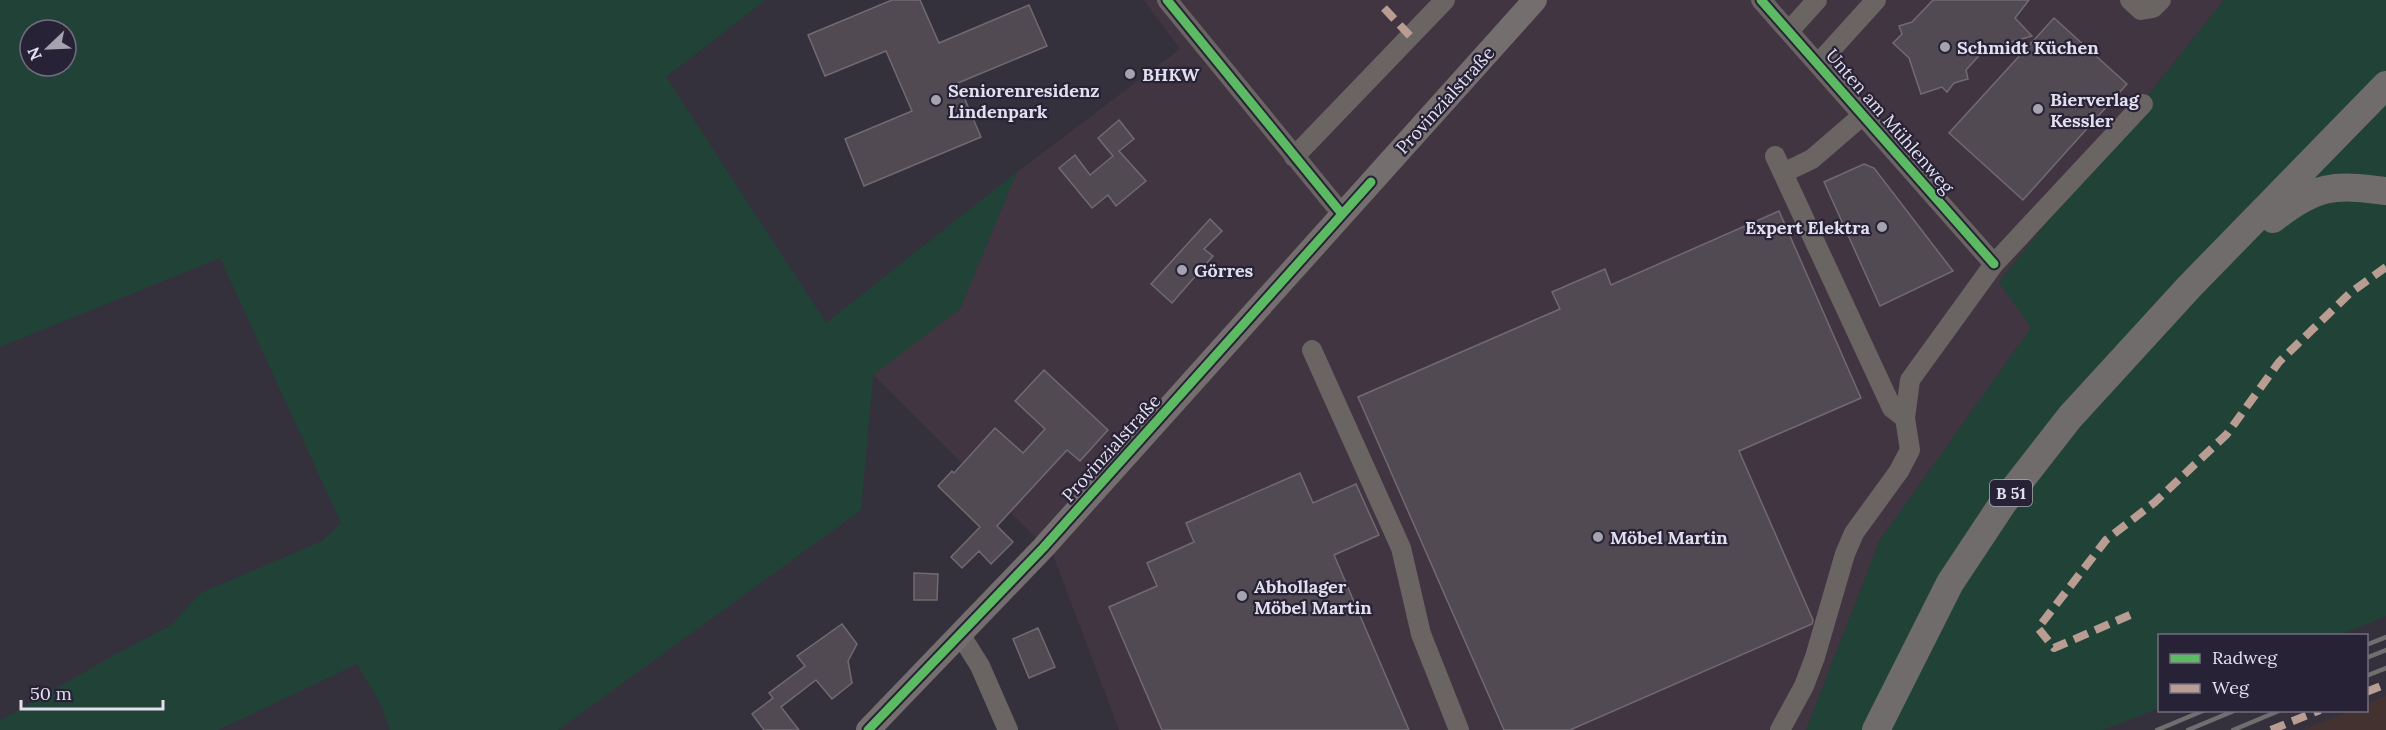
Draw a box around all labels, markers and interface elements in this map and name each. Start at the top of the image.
north arrow [18,18,78,78]
place label: Schmidt Küchen [1957,36,2099,59]
marker: Schmidt Küchen [1938,40,1952,54]
street label: Provinzialstraße [1391,41,1499,159]
text: N [23,44,46,63]
street label: Unten am Mühlenweg [1821,44,1960,199]
place label: BHKW [1142,63,1200,86]
marker: BHKW [1123,67,1137,81]
place label: Seniorenresidenz Lindenpark [948,79,1100,123]
place label: Bierverlag Kessler [2050,88,2140,132]
marker: Seniorenresidenz Lindenpark [929,93,943,107]
marker: Bierverlag Kessler [2031,102,2045,116]
place label: Expert Elektra [1745,216,1871,239]
marker: Expert Elektra [1875,220,1889,234]
place label: Görres [1194,259,1254,282]
marker: Görres [1175,263,1189,277]
street label: Provinzialstraße [1057,389,1165,507]
road number: B 51 [1990,480,2032,506]
place label: Möbel Martin [1610,526,1728,549]
marker: Möbel Martin [1591,530,1605,544]
place label: Abhollager Möbel Martin [1254,575,1372,619]
marker: Abhollager Möbel Martin [1235,589,1249,603]
legend [2158,634,2368,712]
text: Radweg [2212,646,2278,669]
scale bar [21,673,164,711]
text: Weg [2212,676,2250,699]
text: 50 m [30,682,72,705]

